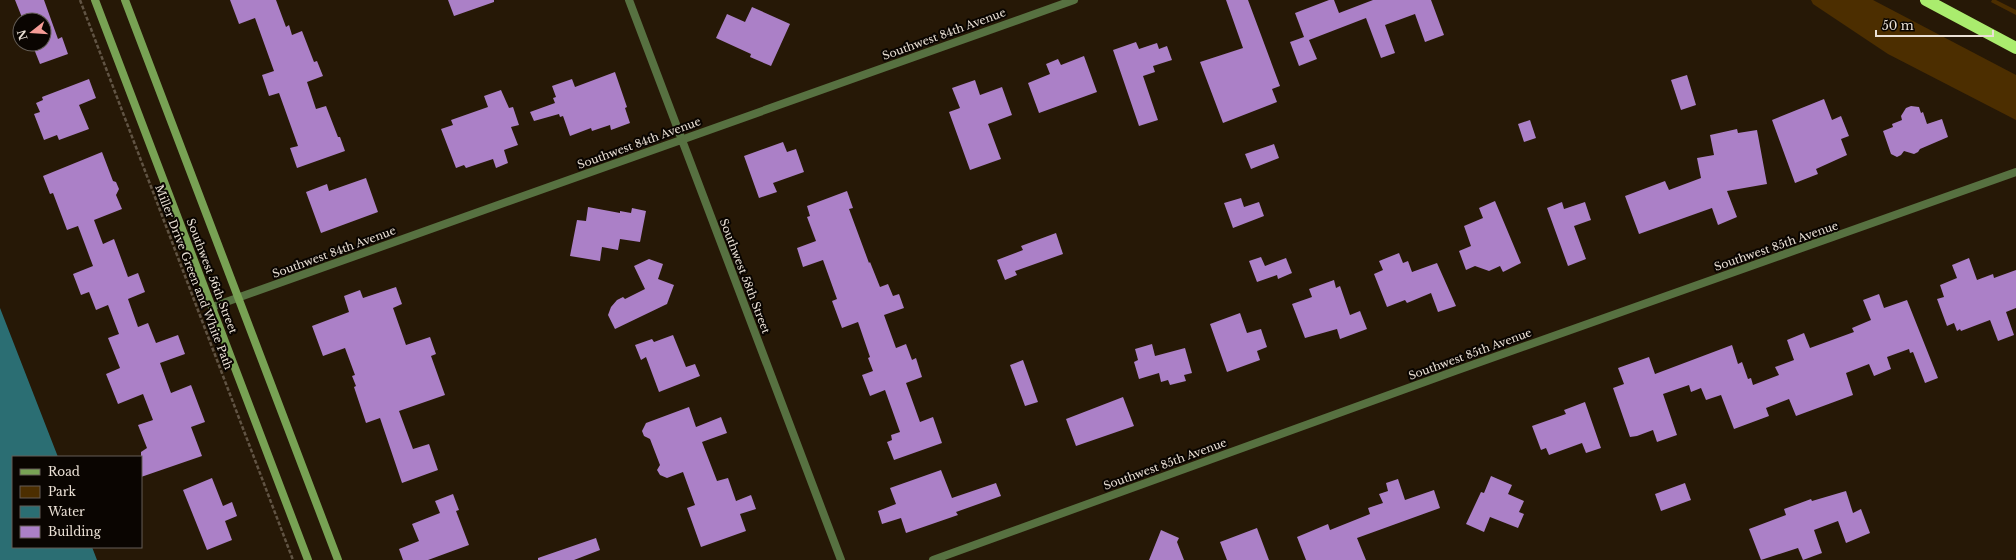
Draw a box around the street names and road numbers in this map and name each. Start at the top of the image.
street label: Southwest 84th Avenue [880,5,1008,63]
street label: Southwest 84th Avenue [575,114,703,172]
street label: Miller Drive Green and White Path [152,182,236,372]
street label: Southwest 56th Street [184,216,241,336]
street label: Southwest 58th Street [717,217,774,336]
street label: Southwest 85th Avenue [1712,218,1840,274]
street label: Southwest 84th Avenue [270,223,398,281]
street label: Southwest 85th Avenue [1406,325,1534,383]
street label: Southwest 85th Avenue [1101,435,1229,493]

